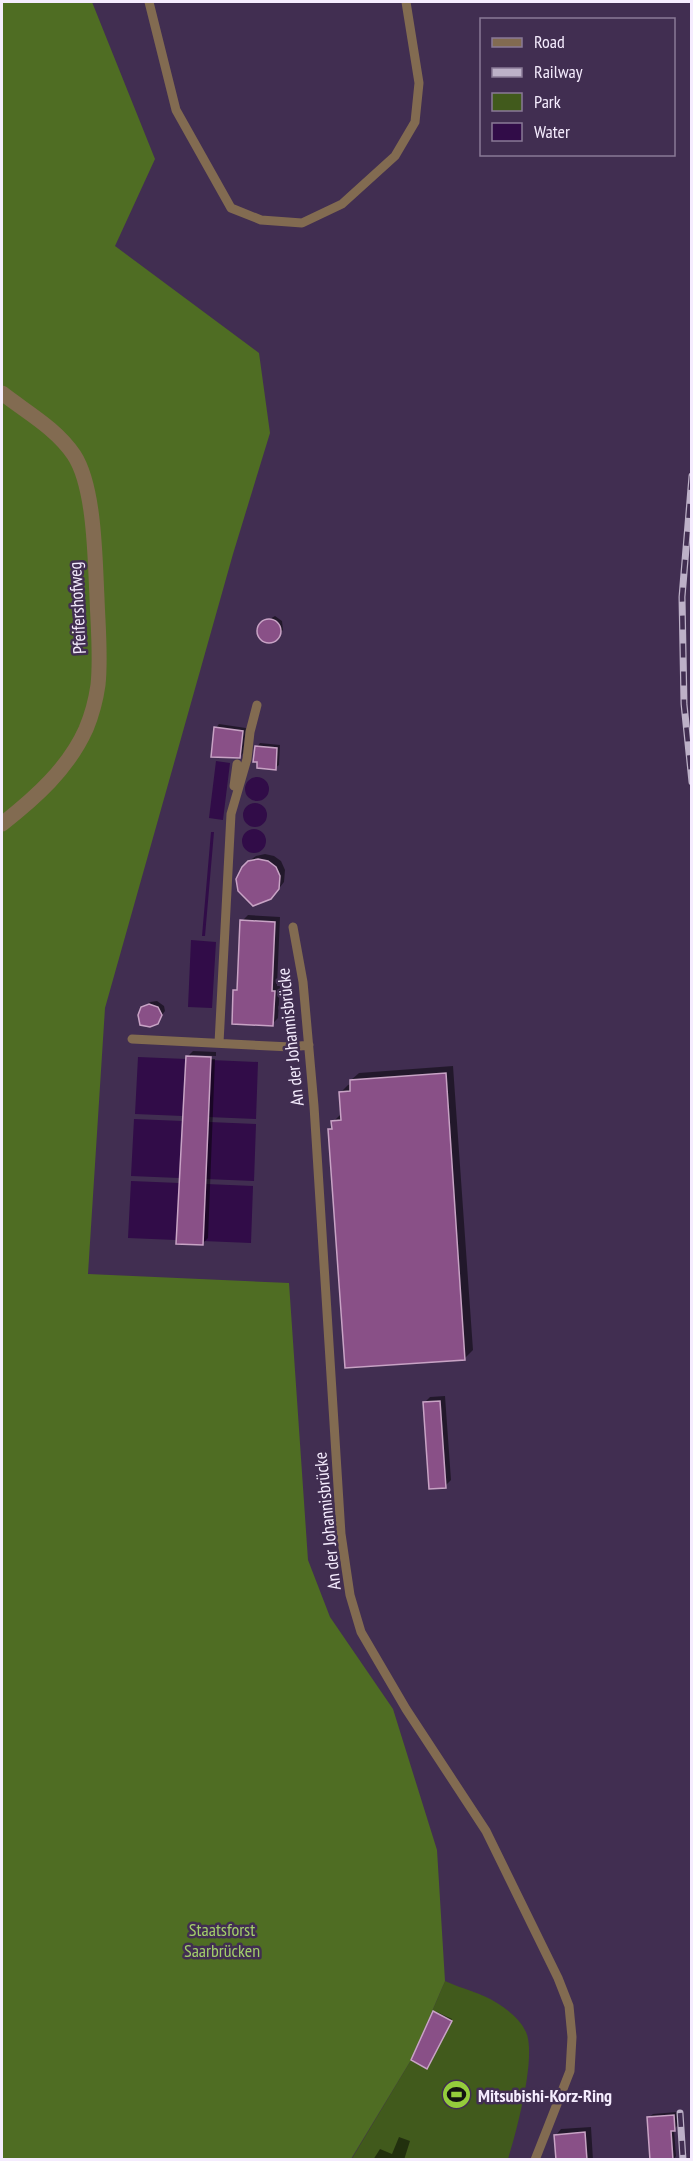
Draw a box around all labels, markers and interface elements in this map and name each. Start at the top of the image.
legend [480,18,675,156]
text: Road [534,30,565,53]
text: Railway [534,60,583,83]
text: Park [534,90,561,113]
text: Water [534,120,570,143]
street label: Pfeifershofweg [63,561,91,655]
street label: An der Johannisbrücke [271,967,309,1107]
street label: An der Johannisbrücke [308,1451,346,1591]
park label: Staatsforst Saarbrücken [184,1918,260,1962]
sports icon: Mitsubishi-Korz-Ring [441,2079,473,2111]
place label: Mitsubishi-Korz-Ring [478,2084,612,2107]

